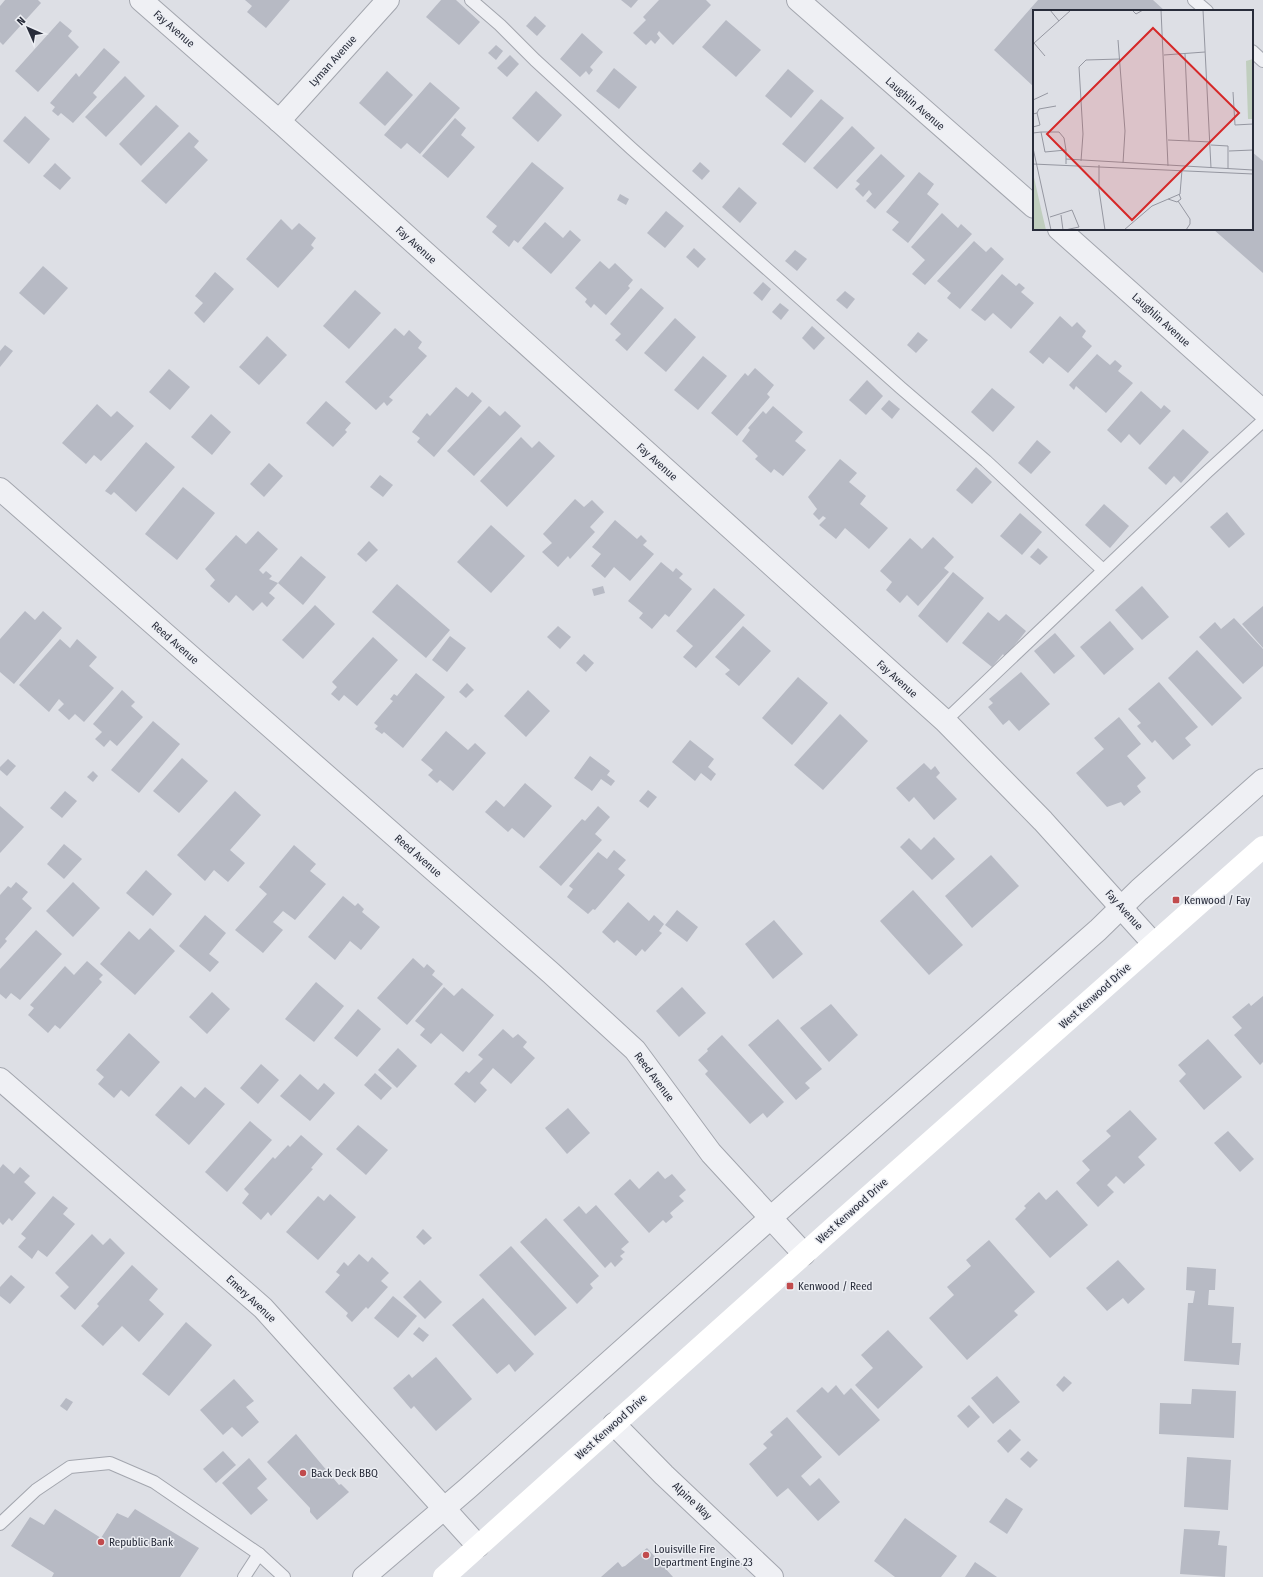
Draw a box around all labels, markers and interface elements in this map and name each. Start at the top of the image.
north arrow [8,8,48,48]
street label: Fay Avenue [151,8,197,50]
inset map [1033,10,1253,230]
text: N [14,14,28,28]
street label: Lyman Avenue [307,33,359,89]
street label: Laughlin Avenue [883,75,947,133]
street label: Fay Avenue [393,223,439,267]
street label: Laughlin Avenue [1129,290,1193,350]
street label: Fay Avenue [634,440,680,484]
street label: Reed Avenue [149,619,201,667]
street label: Fay Avenue [874,657,920,701]
street label: Reed Avenue [392,832,444,880]
street label: Fay Avenue [1102,887,1146,933]
place label: Kenwood / Fay [1184,894,1250,907]
marker: Kenwood / Fay [1171,895,1181,905]
street label: West Kenwood Drive [1057,960,1133,1032]
street label: Reed Avenue [631,1050,677,1104]
street label: West Kenwood Drive [814,1175,890,1247]
street label: Emery Avenue [223,1273,279,1325]
place label: Kenwood / Reed [798,1280,872,1293]
marker: Kenwood / Reed [785,1281,795,1291]
street label: West Kenwood Drive [573,1391,649,1463]
place label: Back Deck BBQ [311,1467,378,1480]
marker: Back Deck BBQ [298,1468,308,1478]
street label: Alpine Way [670,1479,714,1523]
place label: Republic Bank [109,1536,174,1549]
marker: Republic Bank [96,1537,106,1547]
place label: Louisville Fire Department Engine 23 [654,1543,753,1569]
marker: Louisville Fire Department Engine 23 [641,1550,651,1560]

